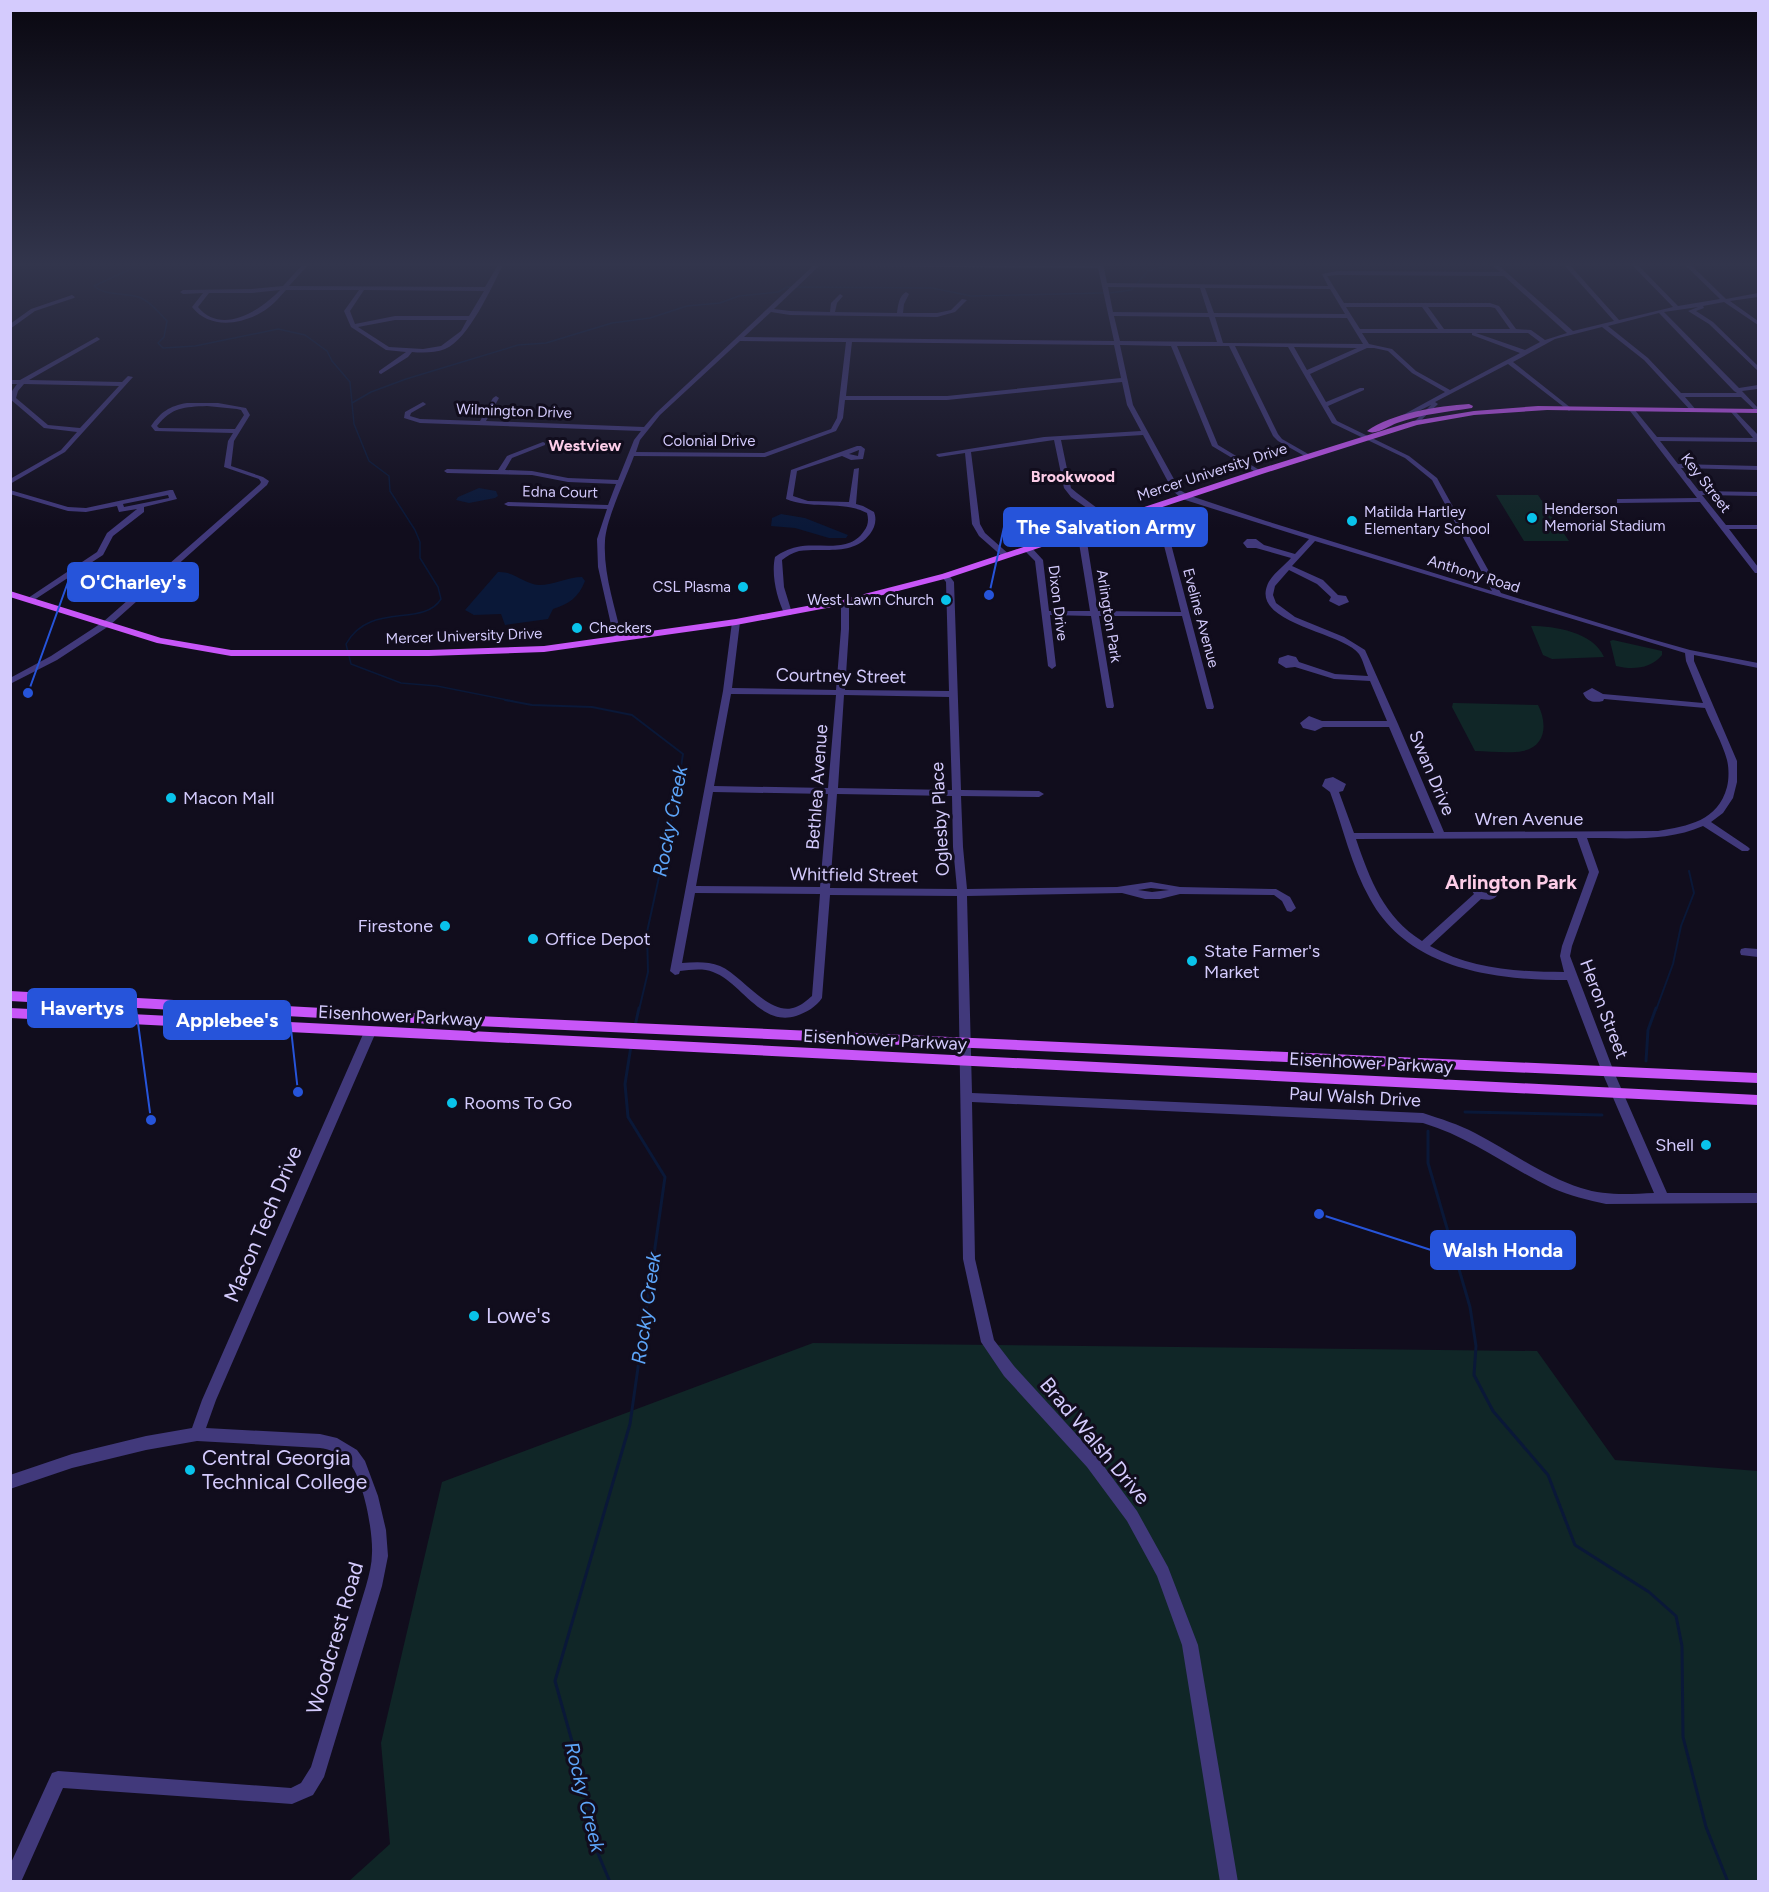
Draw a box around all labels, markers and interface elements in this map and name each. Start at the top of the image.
street label: Wilmington Drive [456,400,572,422]
street label: Colonial Drive [663,432,755,450]
district label: Westview [549,436,622,455]
street label: Mercer University Drive [1135,439,1289,505]
street label: Key Street [1677,450,1735,517]
district label: Brookwood [1031,467,1115,486]
street label: Edna Court [522,482,598,502]
place label: Henderson Memorial Stadium [1544,500,1665,535]
place label: Matilda Hartley Elementary School [1364,503,1490,538]
callout: The Salvation Army [1004,508,1207,546]
marker: Henderson Memorial Stadium [1525,511,1539,525]
marker: Matilda Hartley Elementary School [1345,514,1359,528]
text: The Salvation Army [1016,515,1196,539]
street label: Anthony Road [1426,551,1522,597]
callout: O'Charley's [68,563,198,601]
street label: Dixon Drive [1044,564,1072,642]
street label: Eveline Avenue [1179,566,1223,670]
street label: Arlington Park [1093,568,1125,665]
text: O'Charley's [80,570,186,594]
place label: CSL Plasma [652,578,731,596]
marker: CSL Plasma [736,580,750,594]
place label: West Lawn Church [807,591,934,609]
marker: West Lawn Church [939,593,953,607]
place label: Checkers [589,619,652,637]
marker: Checkers [570,621,584,635]
street label: Mercer University Drive [385,624,543,648]
street label: Courtney Street [776,664,907,688]
street label: Bethlea Avenue [802,723,832,851]
street label: Swan Drive [1404,727,1460,819]
street label: Oglesby Place [926,761,954,877]
water label: Rocky Creek [647,762,693,879]
place label: Macon Mall [183,787,274,809]
marker: Macon Mall [164,791,178,805]
street label: Wren Avenue [1475,808,1583,830]
street label: Whitfield Street [790,863,919,887]
district label: Arlington Park [1445,870,1577,894]
place label: Firestone [358,915,433,937]
marker: Firestone [438,919,452,933]
place label: Office Depot [545,928,651,950]
marker: Office Depot [526,932,540,946]
place label: State Farmer's Market [1204,940,1320,983]
marker: State Farmer's Market [1185,954,1199,968]
street label: Heron Street [1575,956,1633,1062]
callout: Havertys [28,989,136,1027]
text: Havertys [40,996,124,1020]
callout: Applebee's [164,1001,290,1039]
street label: Eisenhower Parkway [317,1001,483,1031]
text: Applebee's [176,1008,278,1032]
street label: Eisenhower Parkway [802,1025,968,1055]
street label: Eisenhower Parkway [1288,1048,1454,1078]
street label: Paul Walsh Drive [1288,1083,1422,1111]
place label: Rooms To Go [464,1092,572,1114]
marker: Rooms To Go [445,1096,459,1110]
place label: Shell [1655,1134,1694,1156]
marker: Shell [1699,1138,1713,1152]
street label: Macon Tech Drive [218,1142,307,1306]
callout: Walsh Honda [1431,1231,1575,1269]
text: Walsh Honda [1443,1238,1563,1262]
water label: Rocky Creek [626,1249,666,1366]
place label: Lowe's [486,1303,551,1328]
marker: Lowe's [467,1309,481,1323]
street label: Brad Walsh Drive [1035,1372,1156,1509]
place label: Central Georgia Technical College [202,1445,367,1494]
marker: Central Georgia Technical College [183,1463,197,1477]
street label: Woodcrest Road [301,1559,368,1717]
water label: Rocky Creek [560,1739,611,1856]

